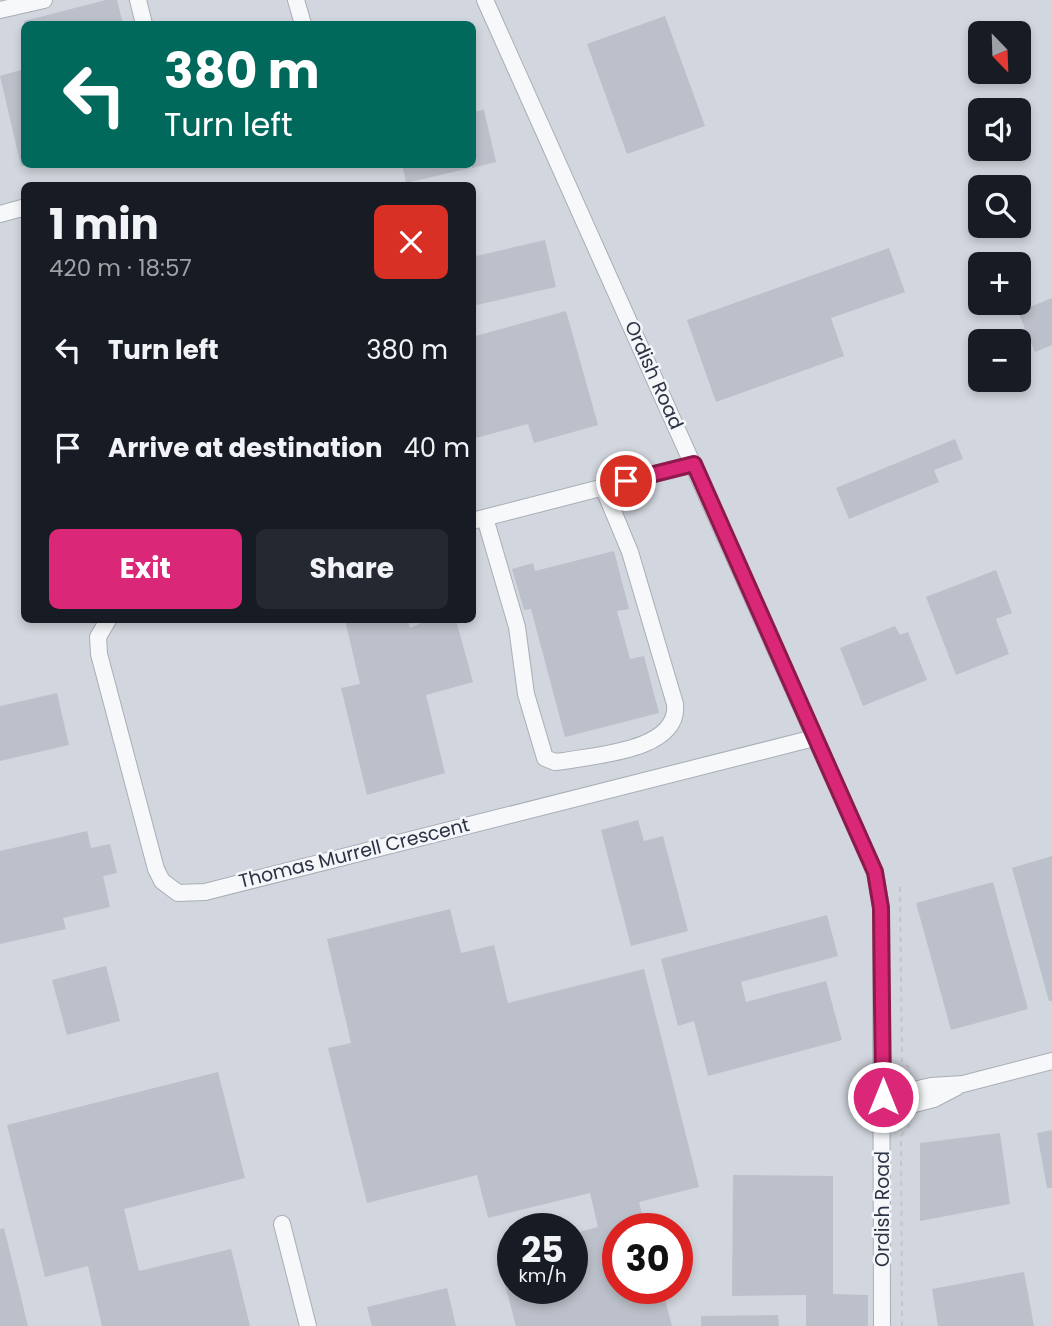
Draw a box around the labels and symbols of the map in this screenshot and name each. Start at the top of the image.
north arrow [968,21,1031,84]
street label: Ordish Road [618,316,690,434]
pin [596,451,656,511]
street label: Thomas Murrell Crescent [236,811,472,895]
position arrow [846,1060,920,1134]
street label: Ordish Road [869,1151,896,1267]
speed limit sign: 30 [602,1213,693,1304]

